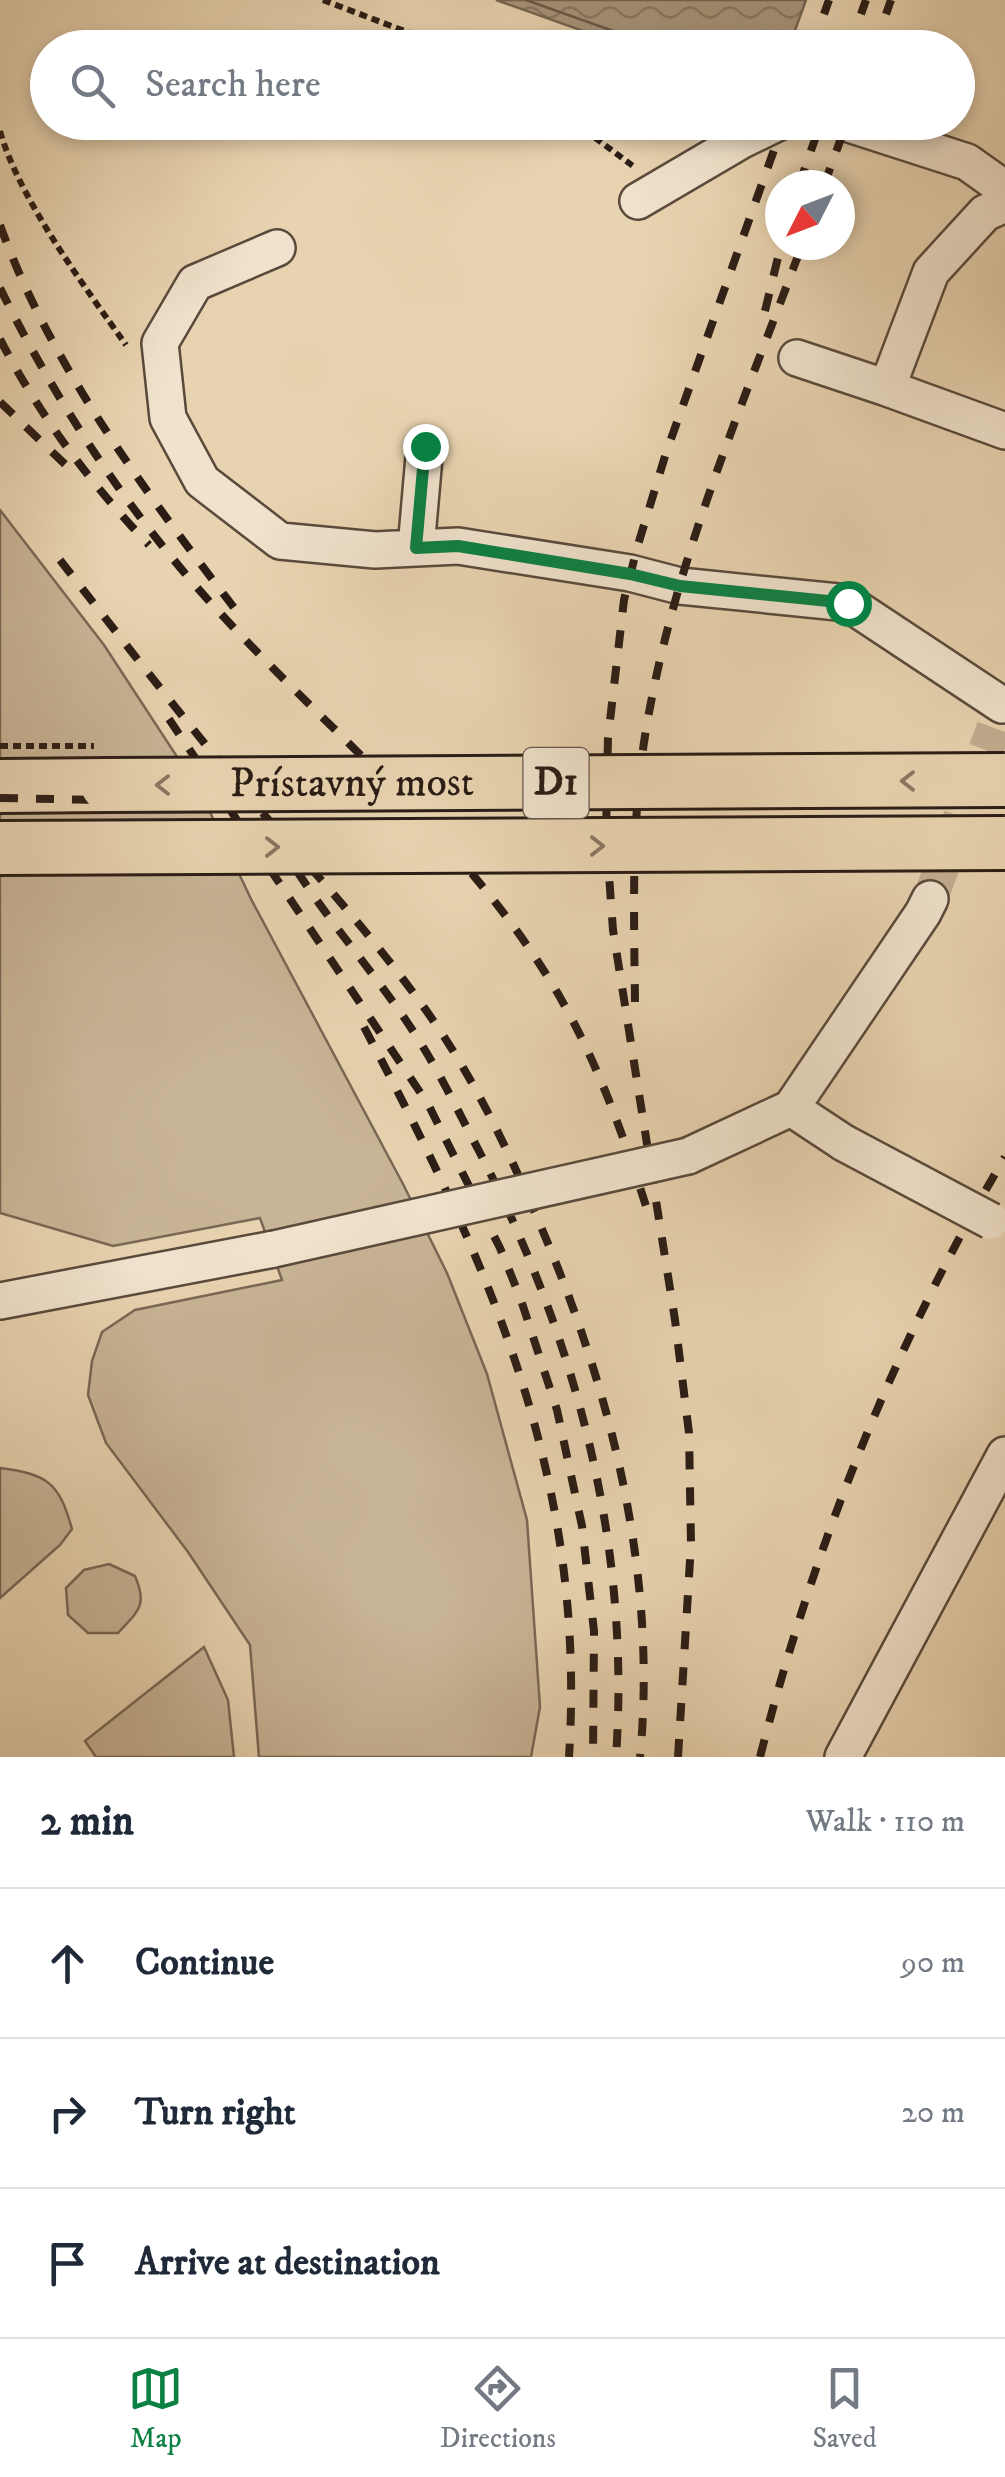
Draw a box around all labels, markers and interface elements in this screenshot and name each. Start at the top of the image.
search box [30,30,975,140]
icon: search [65,58,120,113]
text: Search here [145,61,321,109]
north arrow [765,170,855,260]
route end [403,424,449,470]
route start [826,581,872,627]
road number: D1 [524,748,588,818]
street label: Prístavný most [230,757,474,810]
one-way arrow [899,770,914,792]
one-way arrow [154,774,170,796]
one-way arrow [590,835,606,857]
one-way arrow [266,836,281,858]
text: 2 min [40,1796,134,1848]
text: Walk · 110 m [806,1802,965,1842]
icon: ahead [40,1936,95,1991]
text: Continue [135,1939,274,1987]
text: 90 m [901,1943,965,1983]
icon: right [40,2086,95,2141]
text: Turn right [135,2089,296,2137]
text: 20 m [901,2093,965,2133]
icon: arrive [40,2236,95,2291]
text: Arrive at destination [135,2239,440,2287]
tab: Map [128,2361,183,2456]
tab: Directions [440,2361,556,2456]
tab: Saved [812,2361,877,2456]

